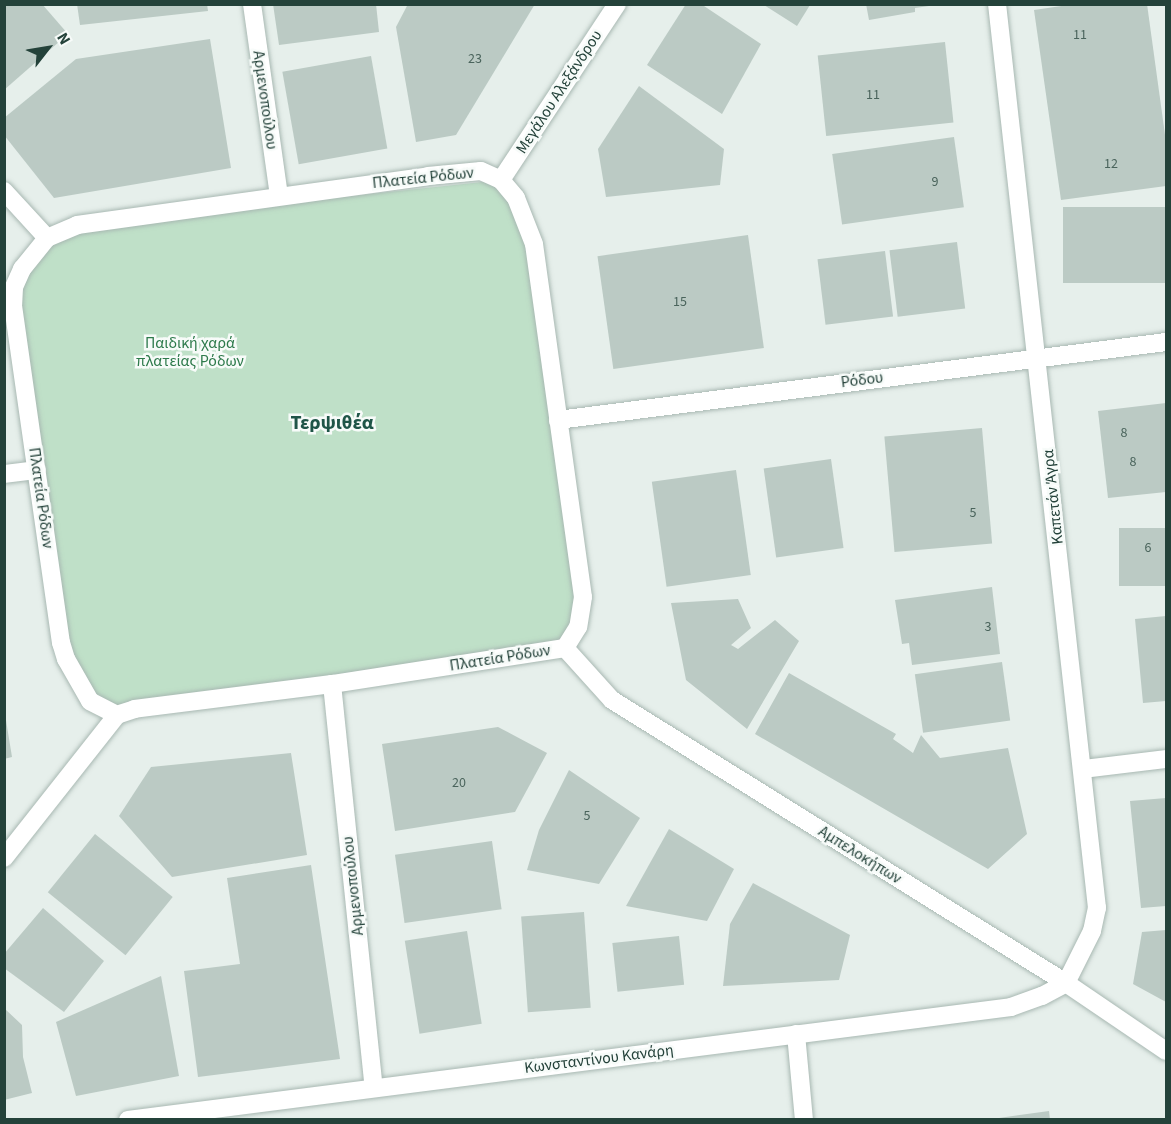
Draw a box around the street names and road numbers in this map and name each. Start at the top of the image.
street label: Μεγάλου Αλεξάνδρου [512,27,606,157]
street label: Αρμενοπούλου [249,49,281,151]
street label: Πλατεία Ρόδων [371,163,475,193]
street label: Ρόδου [840,368,884,392]
street label: Πλατεία Ρόδων [24,446,58,550]
street label: Καπετάν Άγρα [1038,449,1068,545]
street label: Πλατεία Ρόδων [448,641,552,675]
street label: Αμπελοκήπων [815,822,905,888]
street label: Αρμενοπούλου [338,835,368,937]
street label: Κωνσταντίνου Κανάρη [523,1040,675,1078]

